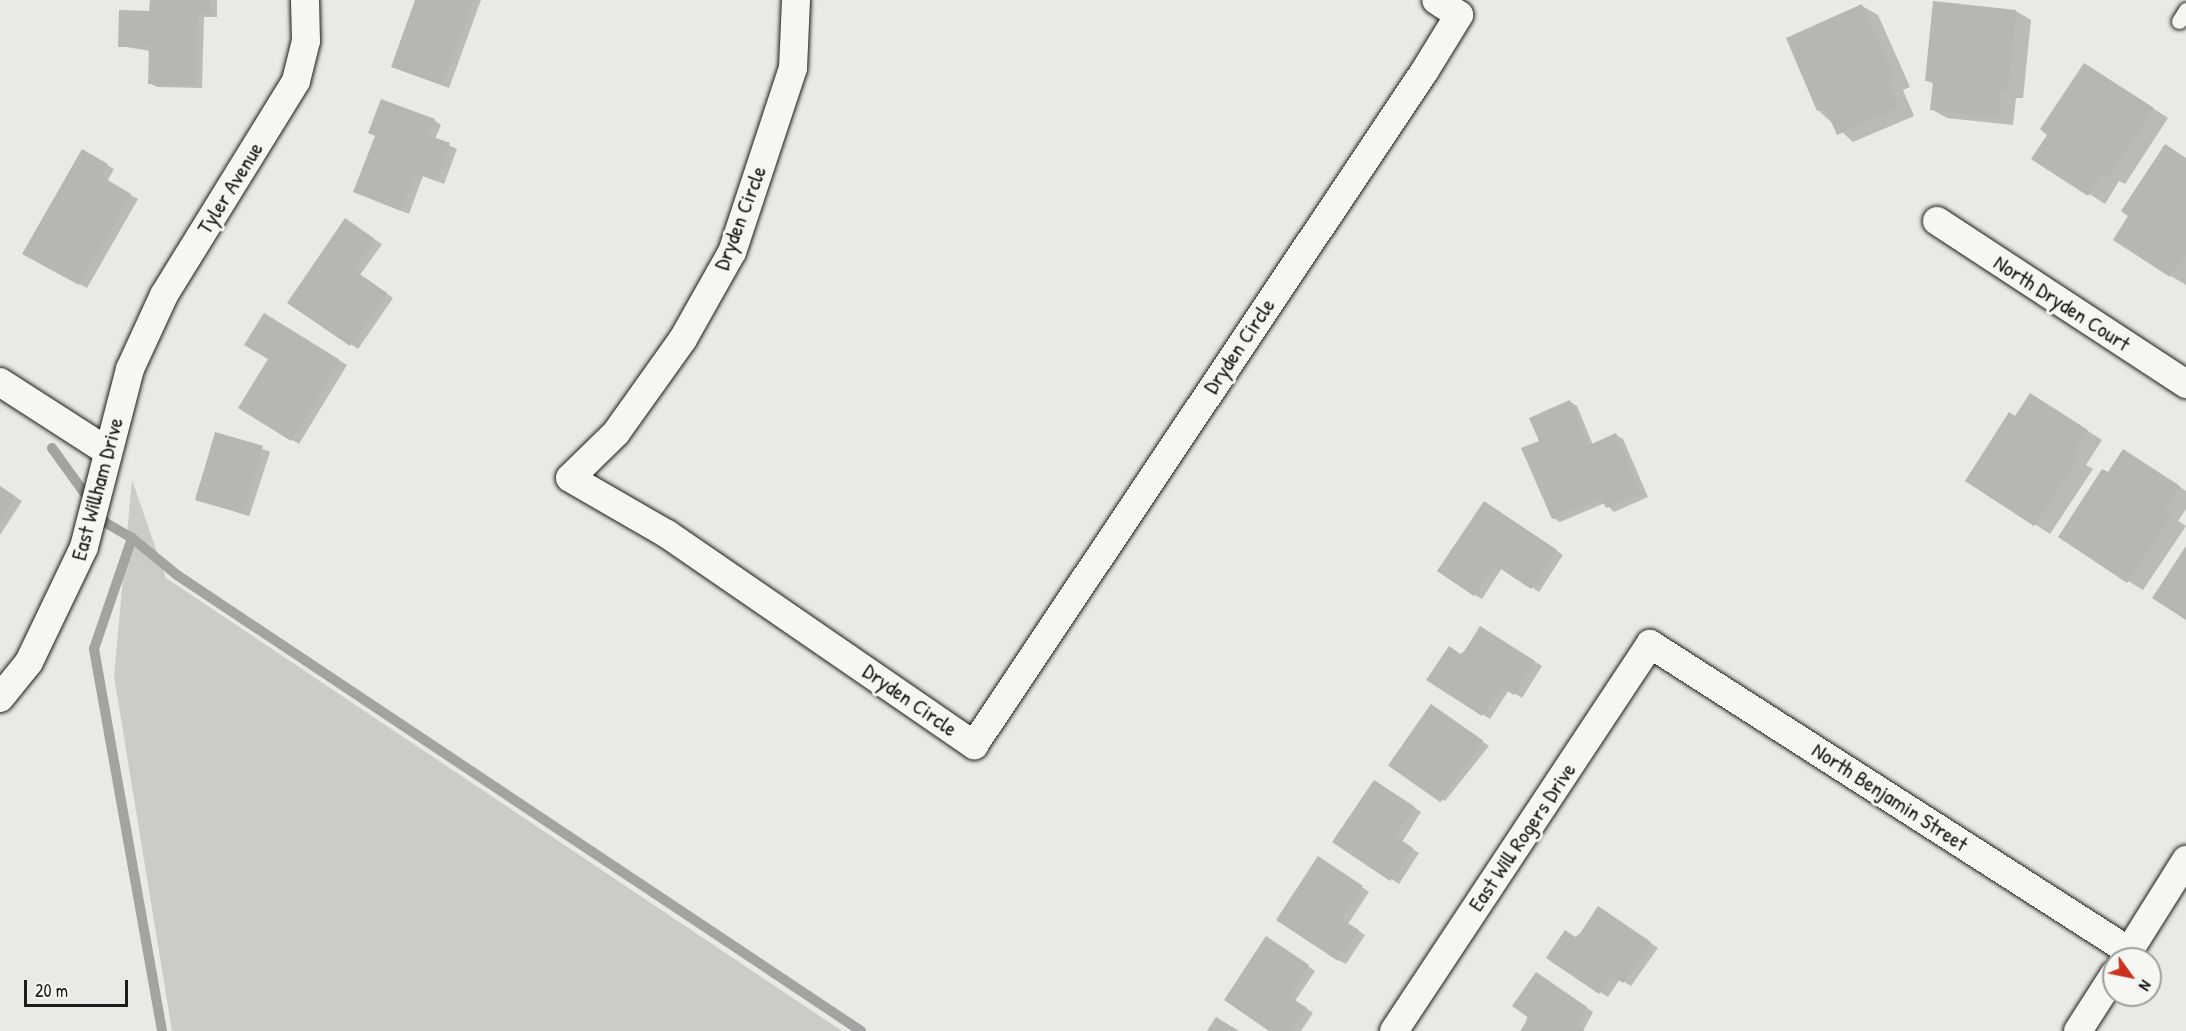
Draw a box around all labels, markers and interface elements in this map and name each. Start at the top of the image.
street label: Tyler Avenue [191,137,269,239]
street label: Dryden Circle [708,162,772,274]
street label: North Dryden Court [1989,249,2135,357]
street label: Dryden Circle [1198,293,1280,399]
street label: East Willham Drive [65,415,129,563]
street label: Dryden Circle [858,658,962,742]
street label: North Benjamin Street [1807,737,1973,857]
street label: East Will Rogers Drive [1463,758,1581,916]
north arrow [2102,947,2162,1007]
scale bar [27,968,130,1006]
text: N [2134,976,2157,995]
text: 20 m [35,978,68,1003]

